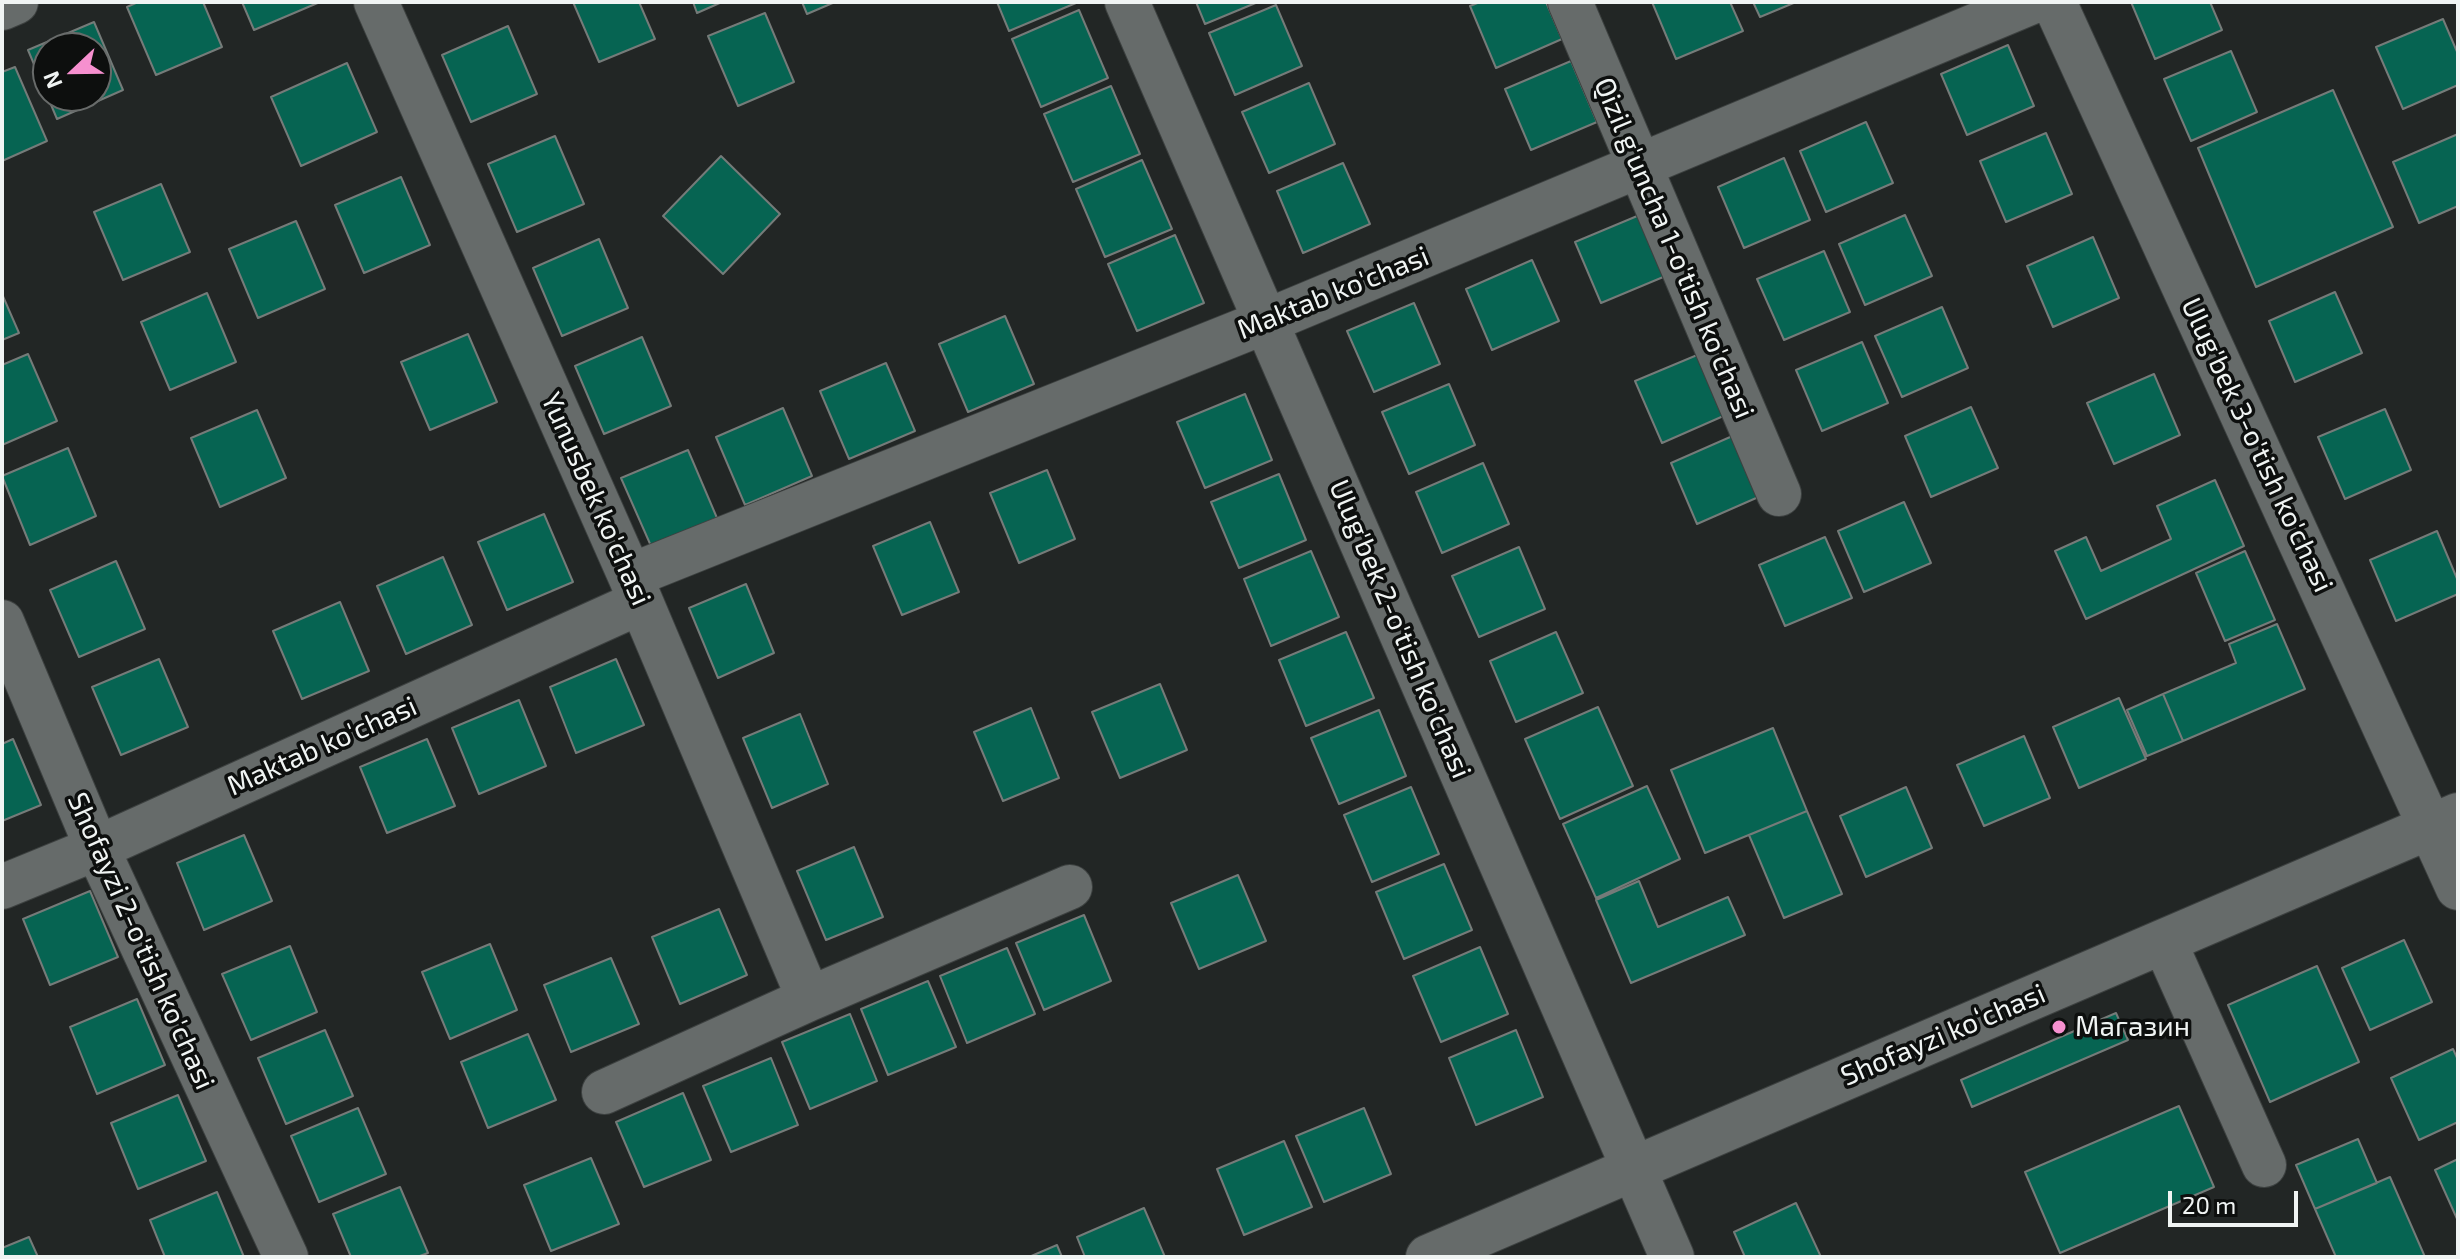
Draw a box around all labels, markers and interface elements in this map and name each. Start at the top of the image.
north arrow [32,32,112,112]
text: N [37,68,67,92]
street label: Qizil g'uncha 1-o'tish ko'chasi [1587,72,1761,424]
street label: Maktab ko'chasi [1232,239,1434,347]
street label: Ulug'bek 3-o'tish ko'chasi [2174,293,2340,597]
street label: Yunusbek ko'chasi [534,387,658,611]
street label: Ulug'bek 2-o'tish ko'chasi [1322,475,1478,783]
street label: Maktab ko'chasi [222,689,422,803]
street label: Shofayzi 2-o'tish ko'chasi [60,787,222,1095]
street label: Shofayzi koʻchasi [1836,977,2050,1093]
place label: Магазин [2075,1010,2190,1044]
marker: Магазин [2050,1018,2068,1036]
scale bar [2172,1175,2302,1225]
text: 20 m [2182,1190,2236,1219]

